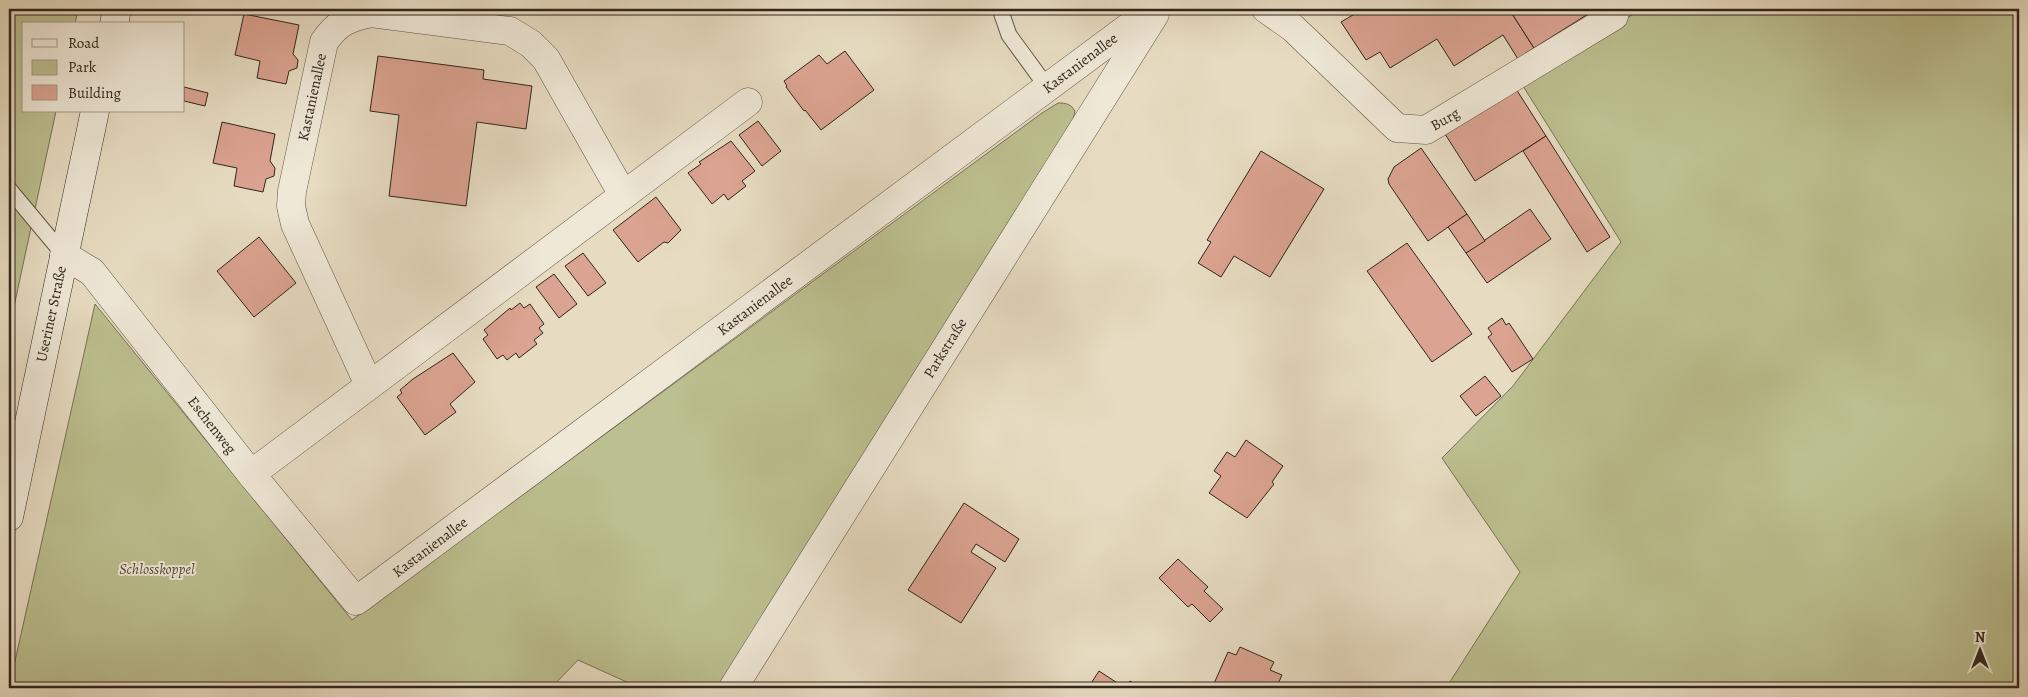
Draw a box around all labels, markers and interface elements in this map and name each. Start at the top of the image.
legend [22,22,185,112]
street label: Kastanienallee [1038,28,1122,98]
text: Road [68,33,100,53]
street label: Kastanienallee [293,51,331,143]
text: Park [68,57,97,77]
text: Building [68,83,121,103]
street label: Burg [1427,103,1464,135]
street label: Useriner Straße [31,264,71,364]
street label: Kastanienallee [713,270,797,340]
street label: Parkstraße [919,314,971,382]
street label: Eschenweg [183,392,241,458]
street label: Kastanienallee [388,512,472,582]
park label: Schlosskoppel [119,559,195,579]
north arrow [1956,624,2006,674]
text: N [1975,628,1985,647]

